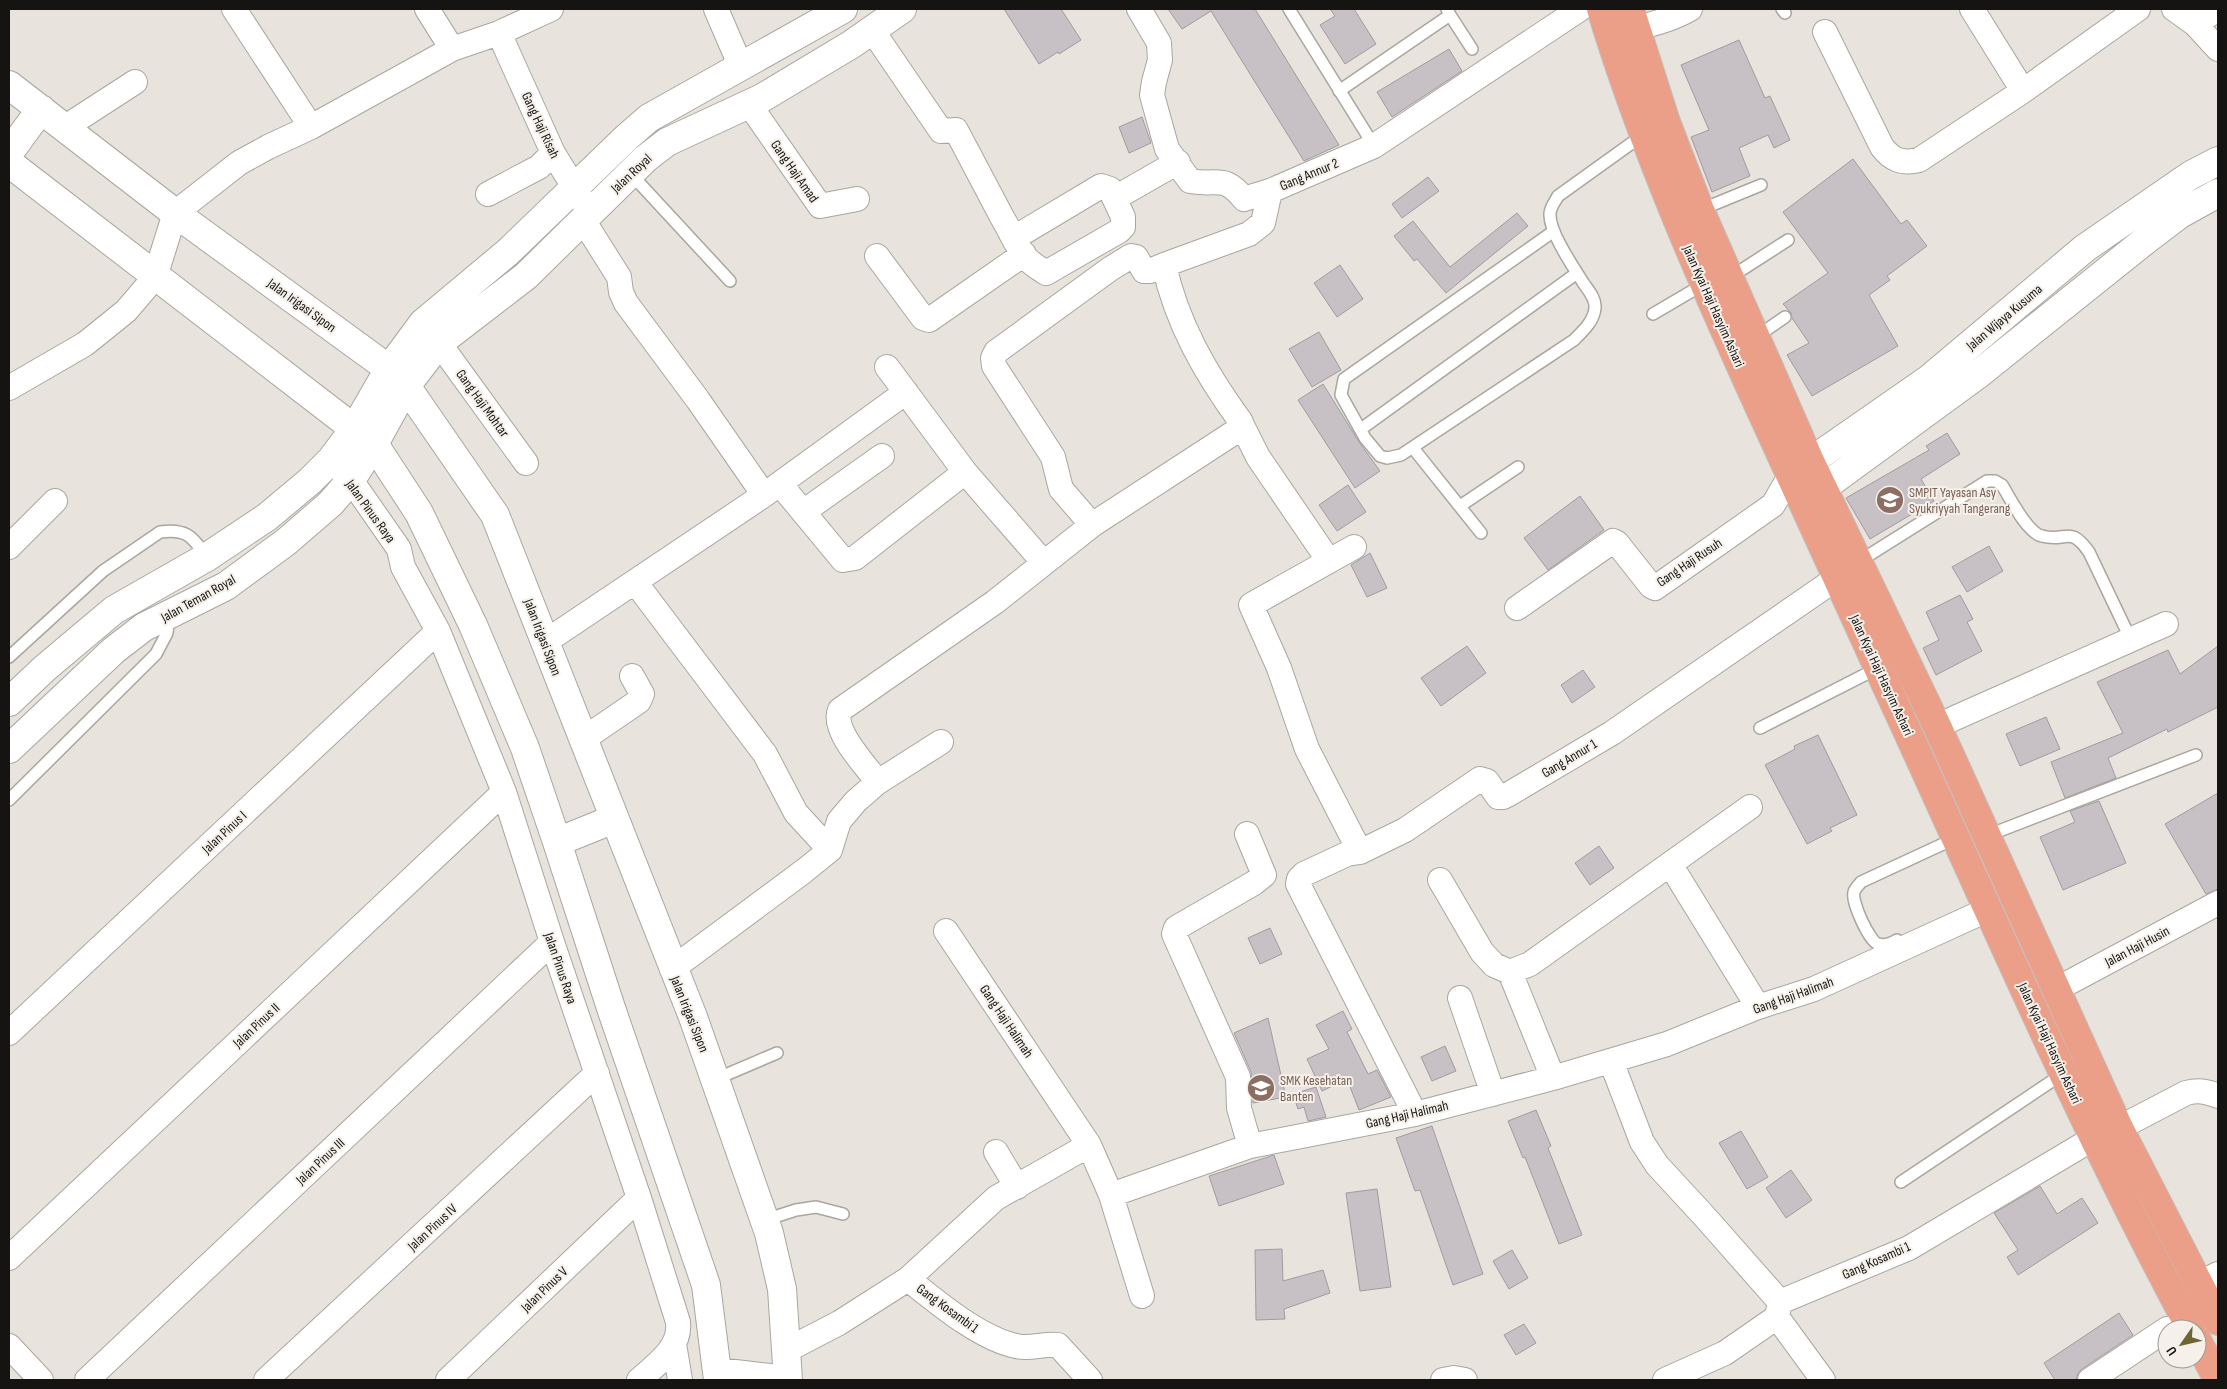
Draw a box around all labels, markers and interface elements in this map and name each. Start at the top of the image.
street label: Gang Haji Risah [518,89,563,161]
street label: Gang Haji Amad [767,137,822,206]
street label: Jalan Royal [607,150,655,197]
street label: Gang Annur 2 [1277,154,1341,194]
street label: Jalan Kyai Haji Hasyim Ashari [1679,242,1748,370]
street label: Jalan Irigasi Sipon [263,274,339,336]
street label: Jalan Wijaya Kusuma [1962,281,2046,355]
street label: Gang Haji Mohtar [452,366,513,441]
street label: Jalan Pinus Raya [341,475,399,546]
place label: SMPIT Yayasan Asy Syukriyyah Tangerang [1909,484,2011,517]
school or university icon: SMPIT Yayasan Asy Syukriyyah Tangerang [1875,485,1905,515]
street label: Gang Haji Rusuh [1653,534,1725,590]
street label: Jalan Teman Royal [157,571,239,626]
street label: Jalan Irigasi Sipon [520,595,565,678]
street label: Jalan Kyai Haji Hasyim Ashari [1846,611,1917,738]
street label: Gang Annur 1 [1539,735,1600,782]
street label: Jalan Pinus I [198,807,250,858]
street label: Jalan Haji Husin [2101,922,2173,971]
street label: Jalan Pinus Raya [540,929,581,1006]
street label: Jalan Irigasi Sipon [666,973,713,1055]
street label: Gang Haji Halimah [1751,973,1836,1018]
street label: Jalan Kyai Haji Hasyim Ashari [2014,979,2085,1106]
street label: Gang Haji Halimah [976,982,1037,1061]
street label: Jalan Pinus II [229,999,283,1052]
place label: SMK Kesehatan Banten [1280,1072,1352,1105]
school or university icon: SMK Kesehatan Banten [1246,1073,1276,1103]
street label: Gang Haji Halimah [1364,1097,1450,1132]
street label: Jalan Pinus III [292,1134,348,1189]
street label: Jalan Pinus IV [403,1200,461,1255]
street label: Gang Kosambi 1 [1839,1238,1913,1283]
street label: Jalan Pinus V [517,1262,572,1316]
street label: Gang Kosambi 1 [913,1280,982,1337]
north arrow [2157,1319,2207,1369]
text: U [2163,1343,2181,1359]

